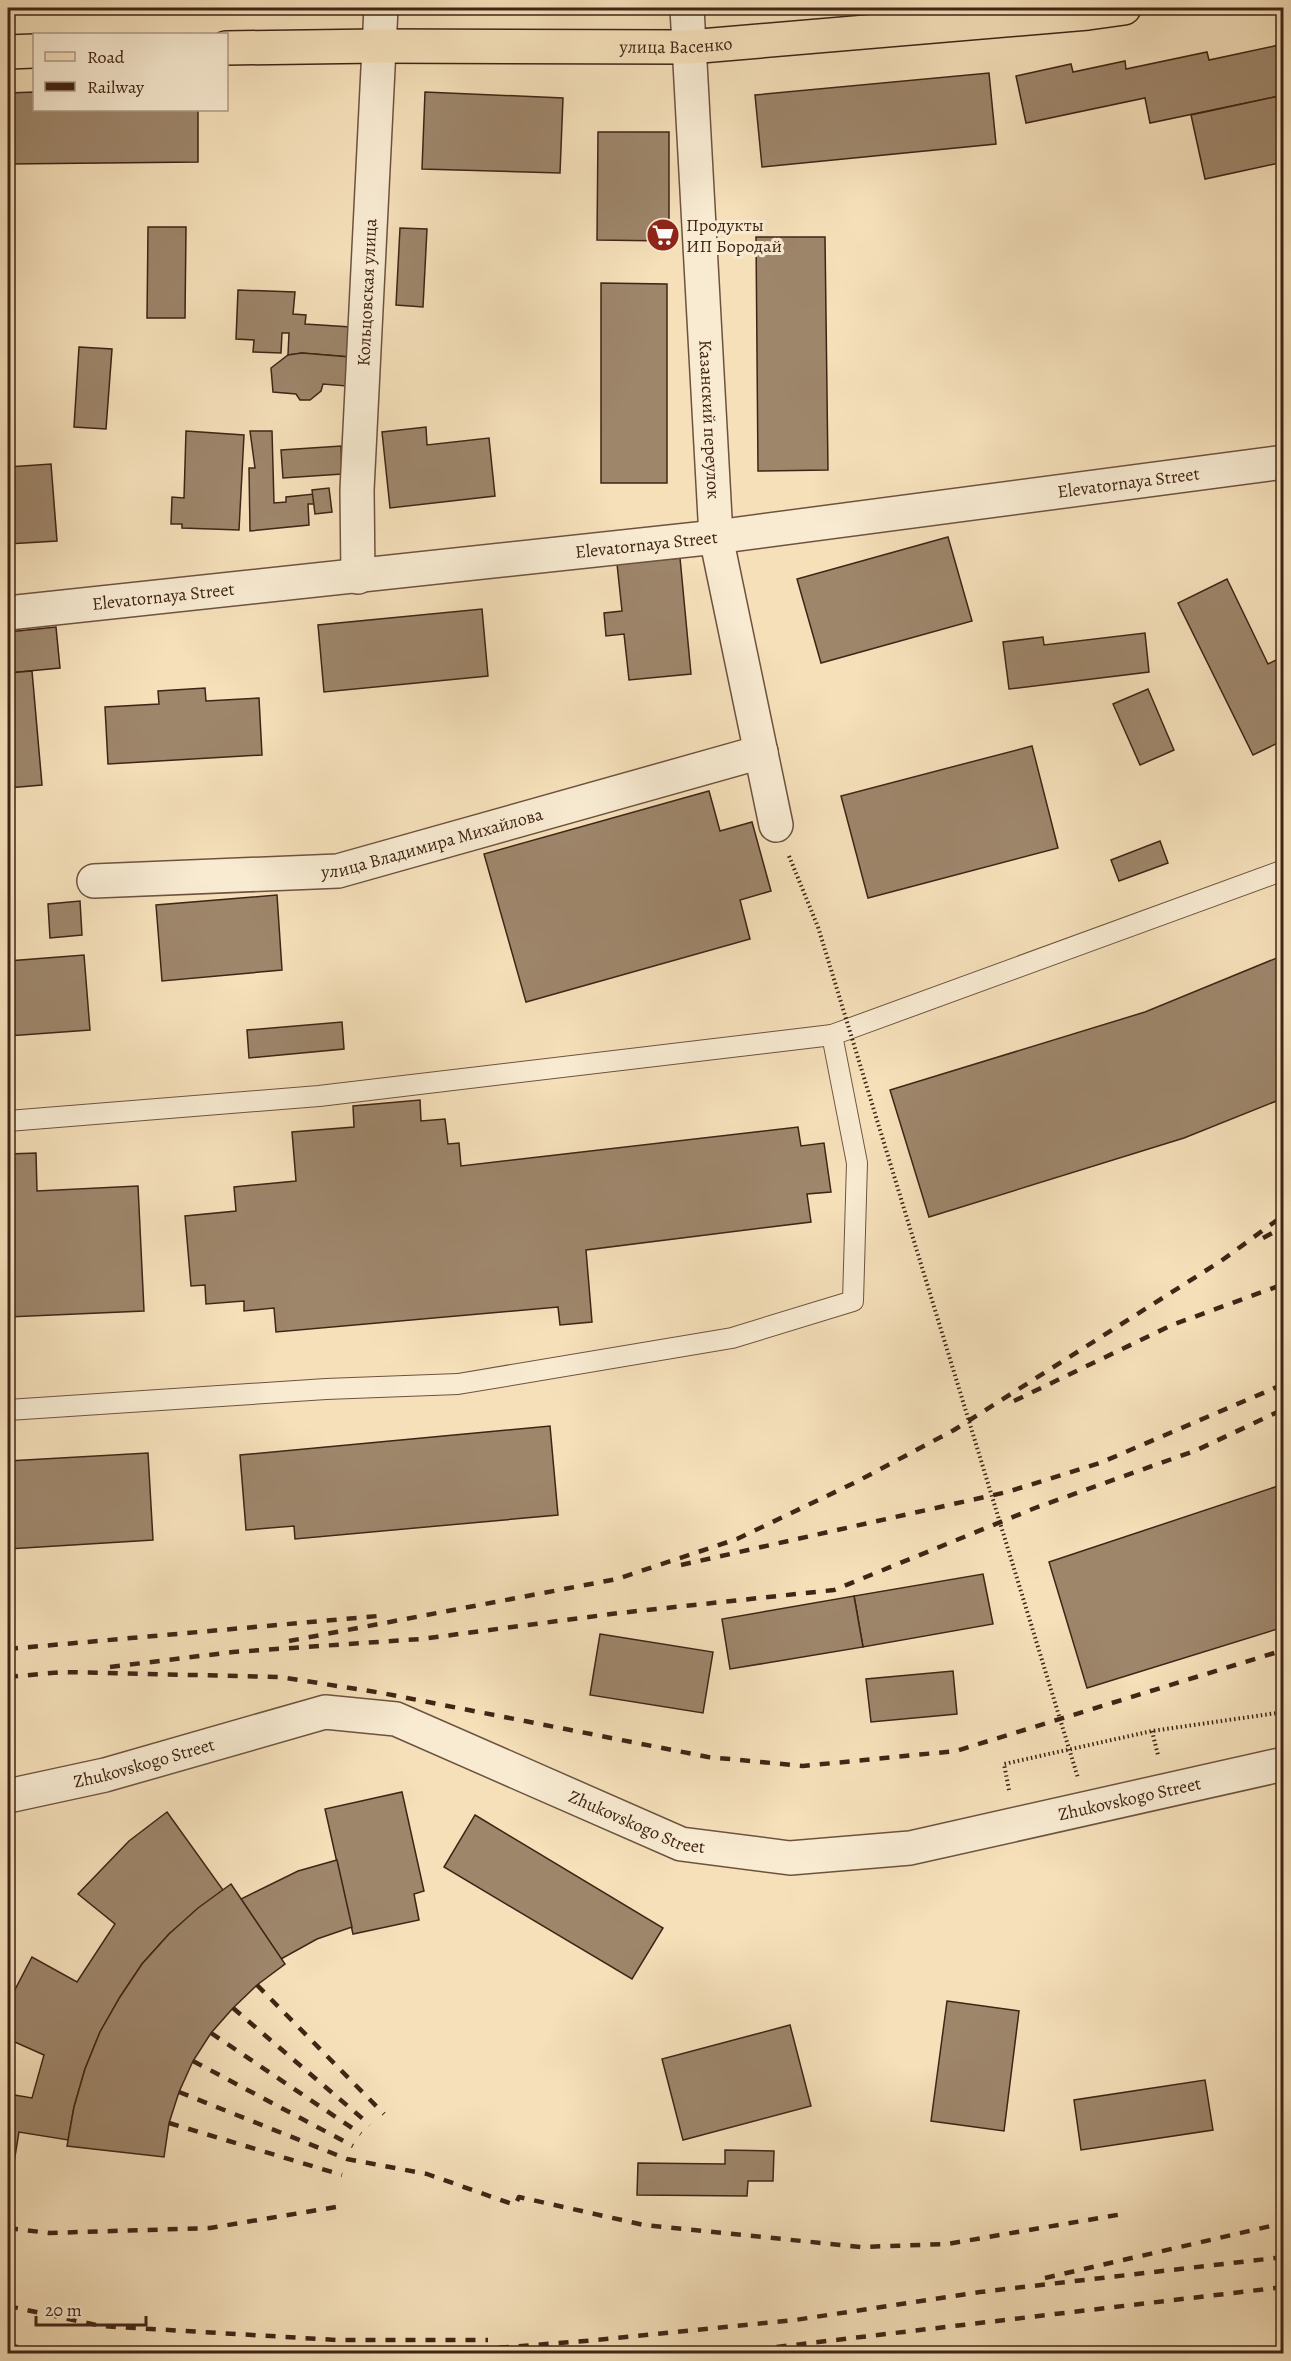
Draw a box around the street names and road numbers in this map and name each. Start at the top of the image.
street label: улица Васенко [618,31,733,59]
street label: Кольцовская улица [351,217,383,367]
street label: Казанский переулок [693,339,726,500]
street label: Elevatornaya Street [1056,461,1201,504]
street label: Elevatornaya Street [574,525,719,564]
street label: Elevatornaya Street [91,577,236,616]
street label: улица Владимира Михайлова [320,802,546,884]
street label: Zhukovskogo Street [71,1732,218,1794]
street label: Zhukovskogo Street [1056,1771,1203,1826]
street label: Zhukovskogo Street [565,1784,707,1859]

